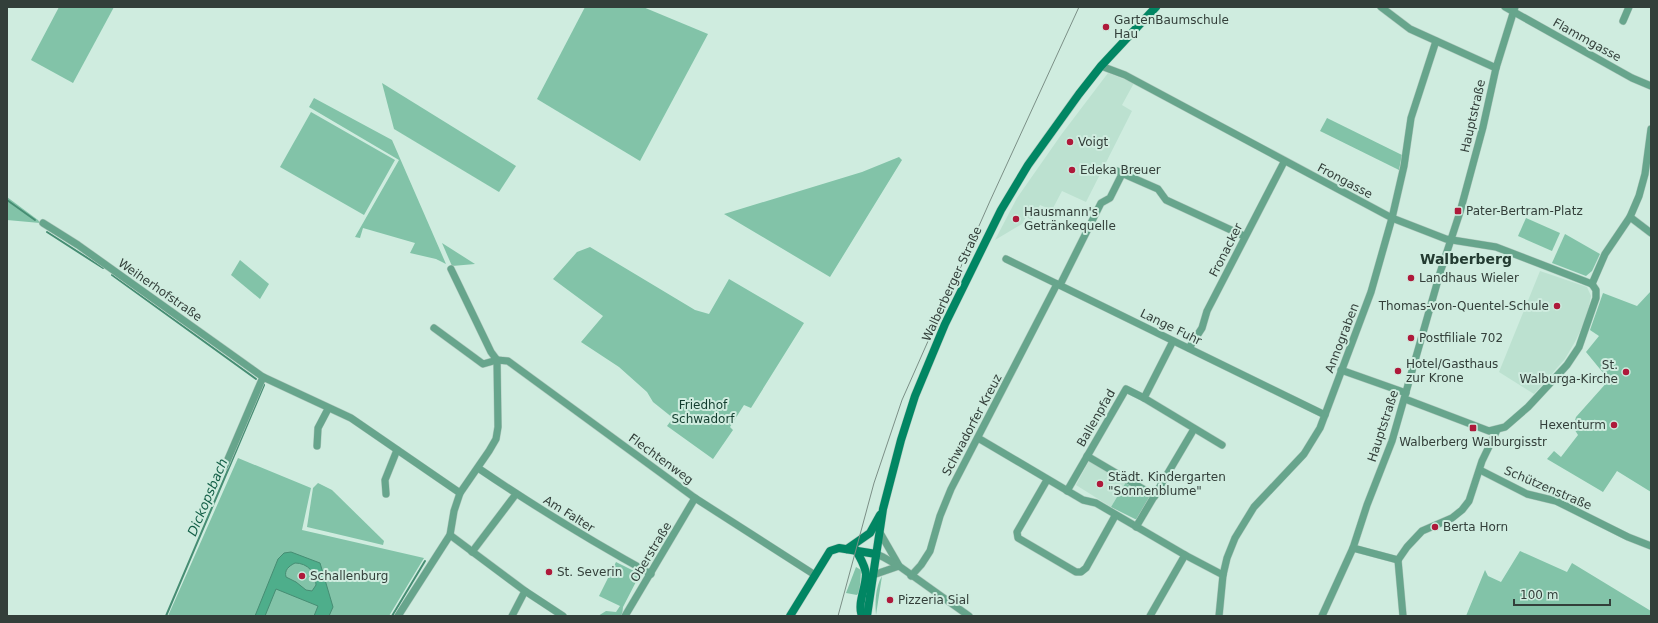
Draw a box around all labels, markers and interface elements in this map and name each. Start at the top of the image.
place label: GartenBaumschule Hau [1114,13,1229,41]
street label: Flammgasse [1550,15,1624,65]
marker: GartenBaumschule Hau [1101,22,1111,32]
street label: Hauptstraße [1458,78,1488,154]
place label: Voigt [1078,135,1109,149]
marker: Voigt [1065,137,1075,147]
street label: Frongasse [1315,161,1375,201]
place label: Edeka Breuer [1080,163,1161,177]
marker: Edeka Breuer [1067,165,1077,175]
place label: Pater-Bertram-Platz [1466,204,1583,218]
place label: Hausmann's Getränkequelle [1024,205,1116,233]
marker: Pater-Bertram-Platz [1453,206,1463,216]
marker: Hausmann's Getränkequelle [1011,214,1021,224]
street label: Fronacker [1206,221,1246,279]
street label: Walberberger Straße [919,225,985,343]
district label: Walberberg [1420,251,1512,267]
street label: Weiherhofstraße [115,256,205,324]
place label: Landhaus Wieler [1419,271,1519,285]
marker: Landhaus Wieler [1406,273,1416,283]
place label: Thomas-von-Quentel-Schule [1378,299,1549,313]
street label: Annograben [1322,301,1362,375]
marker: Thomas-von-Quentel-Schule [1552,301,1562,311]
street label: Lange Fuhr [1138,306,1204,348]
place label: Postfiliale 702 [1419,331,1503,345]
marker: Postfiliale 702 [1406,333,1416,343]
place label: Hotel/Gasthaus zur Krone [1406,357,1498,385]
place label: St. Walburga-Kirche [1520,358,1618,386]
marker: Hotel/Gasthaus zur Krone [1393,366,1403,376]
marker: St. Walburga-Kirche [1621,367,1631,377]
street label: Schwadorfer Kreuz [939,372,1005,478]
street label: Ballenpfad [1074,387,1118,449]
street label: Hauptstraße [1365,388,1401,464]
park label: Friedhof Schwadorf [671,398,735,426]
place label: Hexenturm [1539,418,1606,432]
marker: Hexenturm [1609,420,1619,430]
marker: Walberberg Walburgisstr [1468,423,1478,433]
street label: Flechtenweg [626,431,696,487]
place label: Walberberg Walburgisstr [1399,435,1547,449]
water label: Dickopsbach [184,456,231,538]
street label: Schützenstraße [1502,463,1594,513]
place label: Städt. Kindergarten "Sonnenblume" [1108,470,1226,498]
marker: Städt. Kindergarten "Sonnenblume" [1095,479,1105,489]
street label: Am Falter [541,493,597,535]
street label: Oberstraße [628,519,674,585]
place label: Berta Horn [1443,520,1508,534]
marker: Berta Horn [1430,522,1440,532]
place label: St. Severin [557,565,622,579]
marker: St. Severin [544,567,554,577]
place label: Schallenburg [310,569,388,583]
marker: Schallenburg [297,571,307,581]
scale bar [1514,581,1610,607]
text: 100 m [1520,588,1558,602]
place label: Pizzeria Sial [898,593,969,607]
marker: Pizzeria Sial [885,595,895,605]

